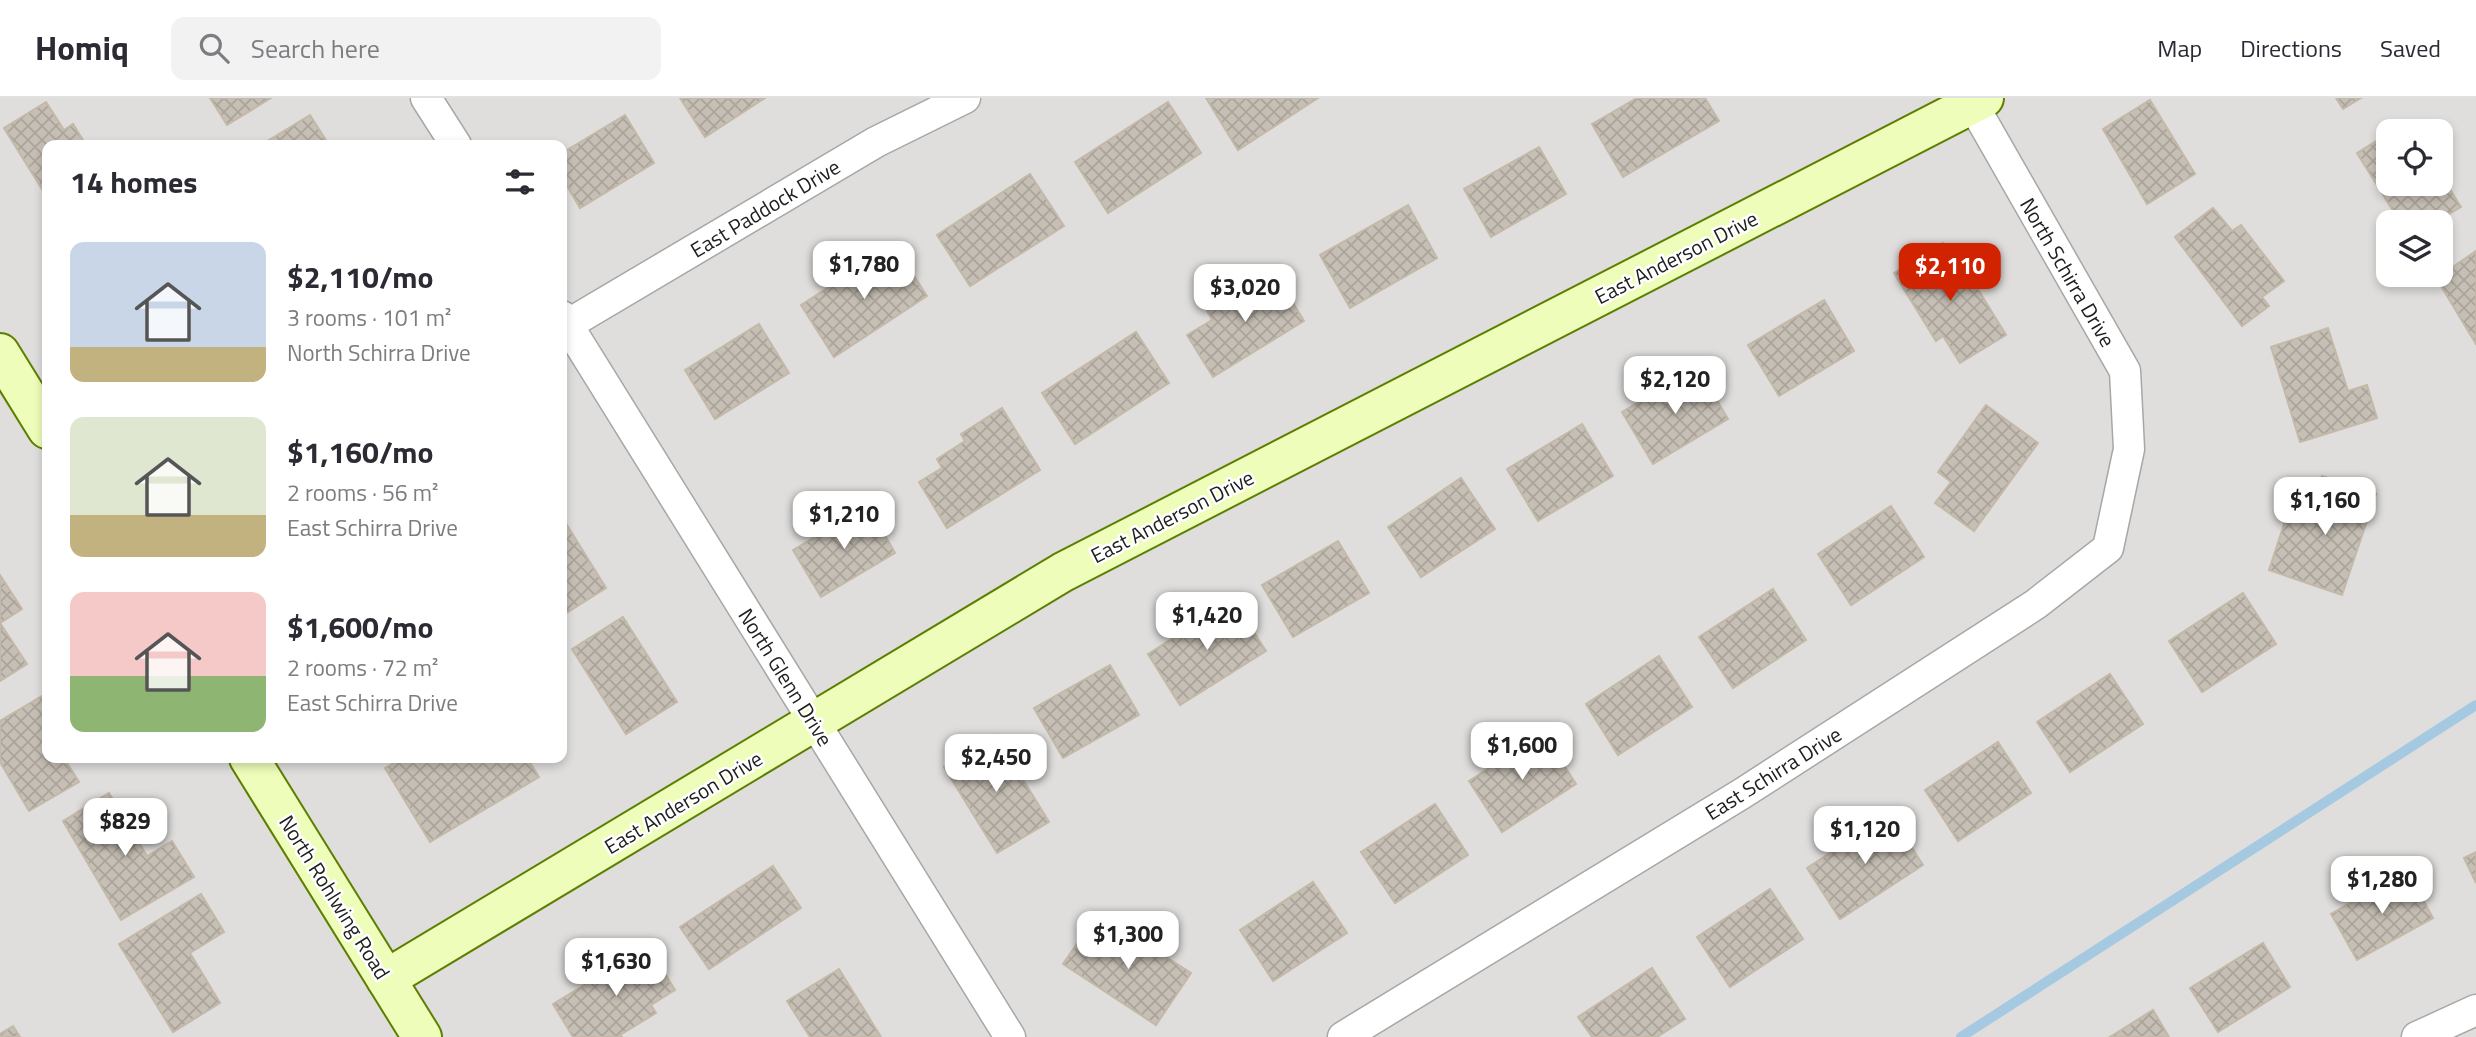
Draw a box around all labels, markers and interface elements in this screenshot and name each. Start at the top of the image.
search box [171,17,661,80]
text: Homiq [35,23,129,73]
icon: search [195,29,233,67]
text: Search here [251,29,380,68]
text: Map [2157,30,2202,66]
text: Directions [2240,30,2342,66]
text: Saved [2380,30,2441,66]
map controls [2376,119,2453,287]
button: locate [2376,119,2453,196]
street label: East Paddock Drive [684,151,846,265]
text: 14 homes [70,159,197,205]
icon: filters [501,163,539,201]
street label: North Schirra Drive [2012,191,2124,353]
street label: East Anderson Drive [1589,202,1763,312]
button: layers [2376,210,2453,287]
pin: $1,780 [807,242,921,301]
pin: $2,110 [1893,244,2007,303]
text: $1,780 [829,246,899,281]
text: $2,110 [1915,248,1985,283]
text: $2,110/mo [287,254,433,300]
pin: $3,020 [1188,264,1302,324]
text: $3,020 [1210,269,1280,304]
icon: home [126,270,210,354]
text: 3 rooms · 101 m² [287,300,451,335]
text: North Schirra Drive [287,335,471,370]
pin: $2,120 [1618,356,1732,416]
text: $2,120 [1640,361,1710,396]
text: $1,160/mo [287,429,433,475]
icon: home [126,445,210,529]
street label: East Anderson Drive [1085,461,1259,571]
text: 2 rooms · 56 m² [287,475,438,510]
pin: $1,160 [2268,478,2382,537]
text: $1,160 [2290,482,2360,517]
pin: $1,210 [787,491,901,551]
text: $1,210 [809,496,879,531]
text: East Schirra Drive [287,510,458,545]
pin: $1,420 [1150,592,1264,652]
text: $1,420 [1172,597,1242,632]
street label: North Glenn Drive [731,602,841,752]
text: $1,600/mo [287,604,433,650]
icon: home [126,620,210,704]
text: 2 rooms · 72 m² [287,650,438,685]
text: East Schirra Drive [287,685,458,720]
street label: East Schirra Drive [1698,718,1848,828]
pin: $1,600 [1465,722,1579,782]
text: $1,600 [1487,727,1557,762]
pin: $2,450 [939,734,1053,794]
text: $2,450 [961,739,1031,774]
street label: East Anderson Drive [598,742,768,862]
pin: $829 [84,798,166,858]
text: $829 [99,803,151,838]
pin: $1,120 [1808,806,1922,866]
street label: North Rohlwing Road [272,809,398,985]
text: $1,120 [1830,811,1900,846]
pin: $1,280 [2325,856,2439,916]
text: $1,280 [2347,861,2417,896]
pin: $1,300 [1071,912,1185,971]
text: $1,300 [1093,916,1163,951]
pin: $1,630 [559,939,673,998]
text: $1,630 [581,943,651,978]

